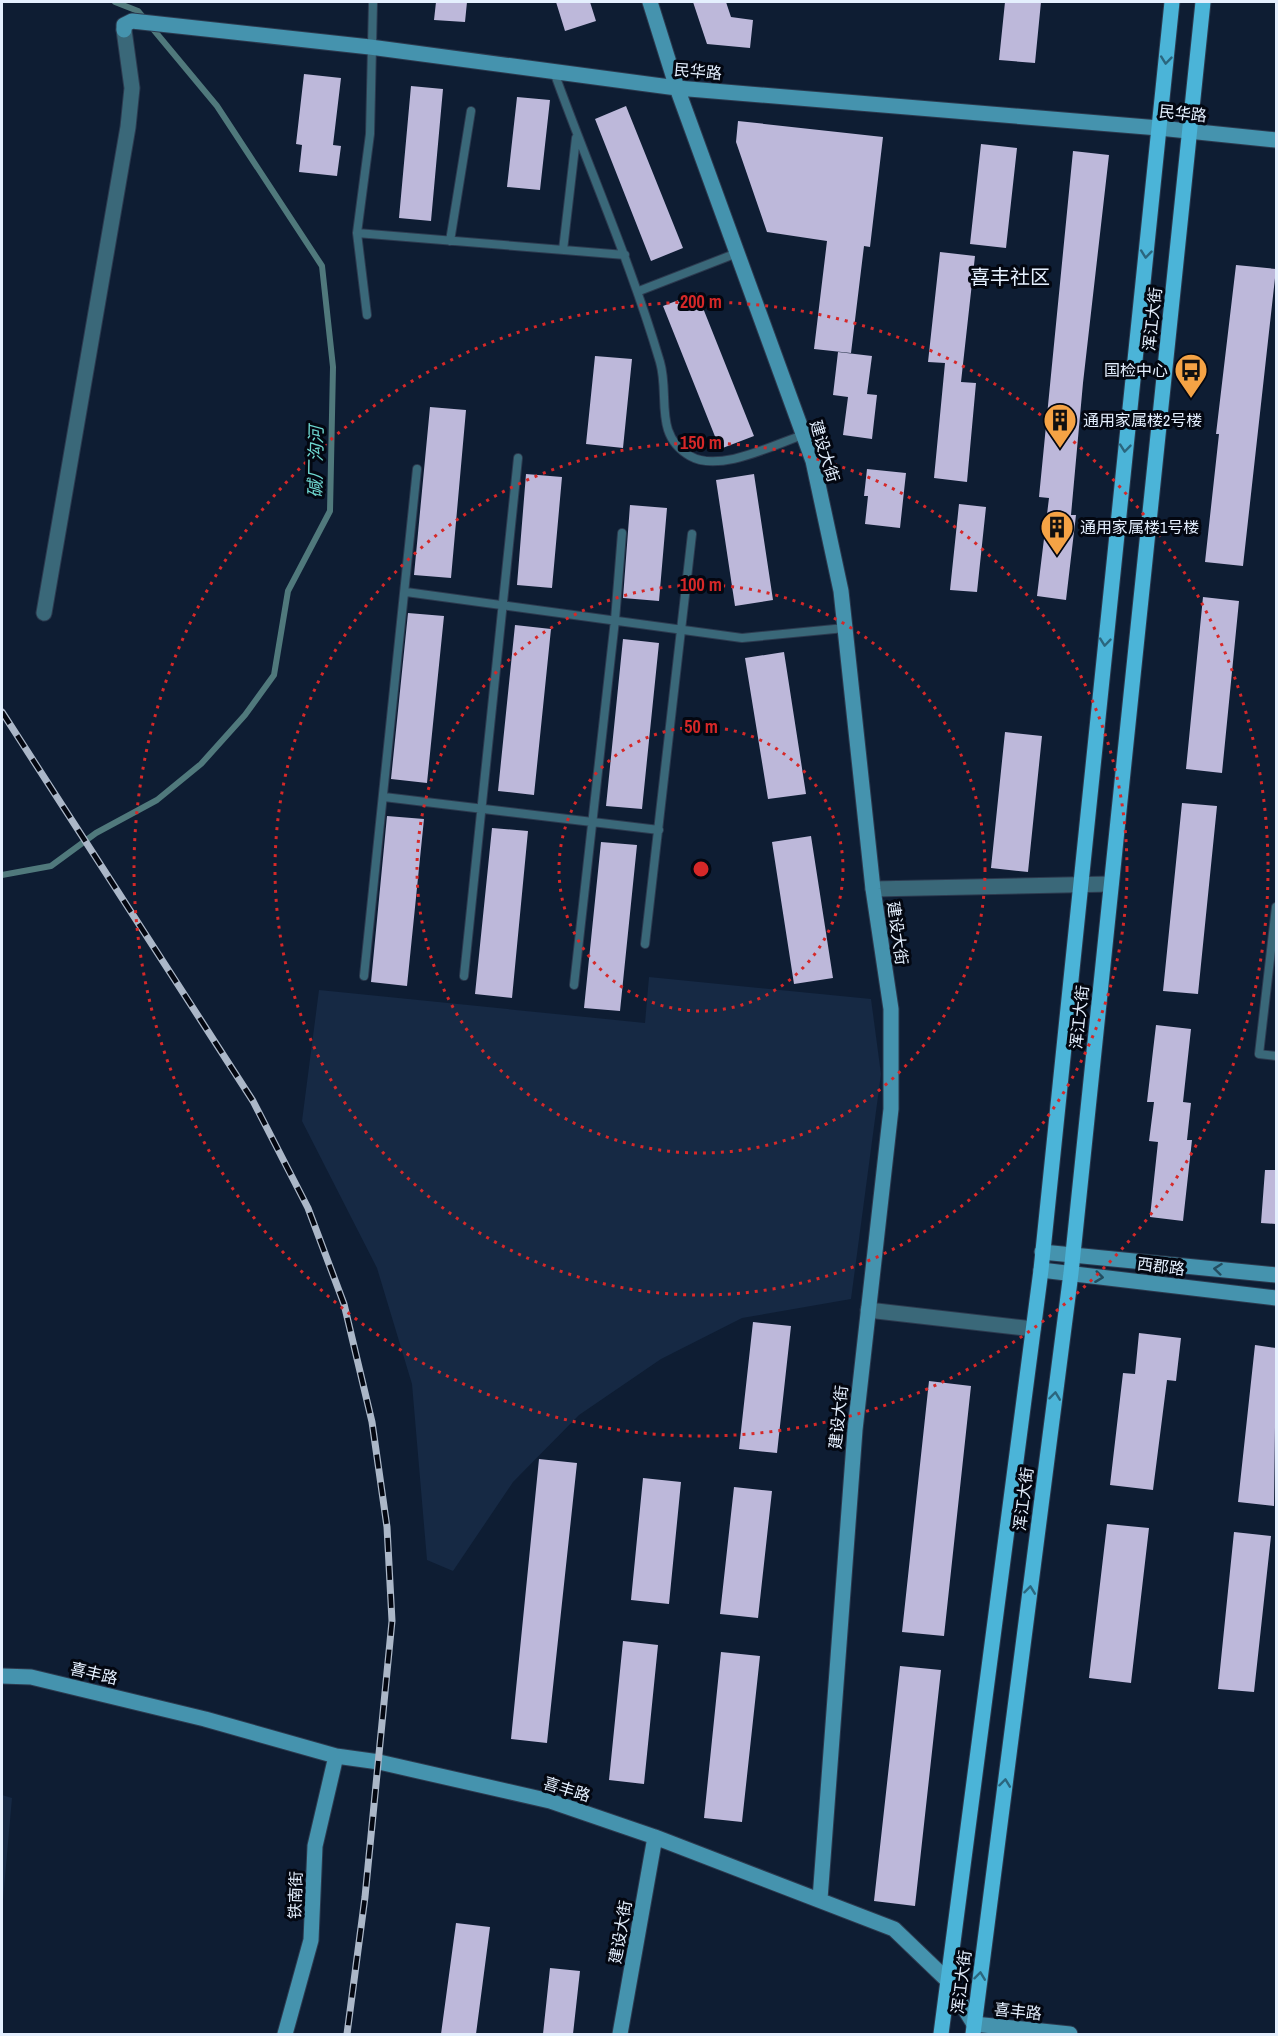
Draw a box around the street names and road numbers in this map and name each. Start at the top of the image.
street label: 民华路 [673,58,723,84]
street label: 民华路 [1158,100,1208,126]
street label: 浑江大街 [1138,286,1166,352]
street label: 建设大街 [805,417,845,485]
street label: 建设大街 [883,900,913,966]
street label: 浑江大街 [1065,984,1093,1050]
street label: 西郡路 [1136,1252,1186,1280]
street label: 建设大街 [824,1384,852,1450]
street label: 浑江大街 [1008,1466,1038,1532]
street label: 喜丰路 [68,1657,120,1689]
street label: 喜丰路 [541,1771,593,1807]
street label: 铁南街 [283,1871,307,1919]
street label: 建设大街 [604,1899,636,1965]
street label: 浑江大街 [946,1949,976,2015]
street label: 喜丰路 [993,1998,1043,2024]

